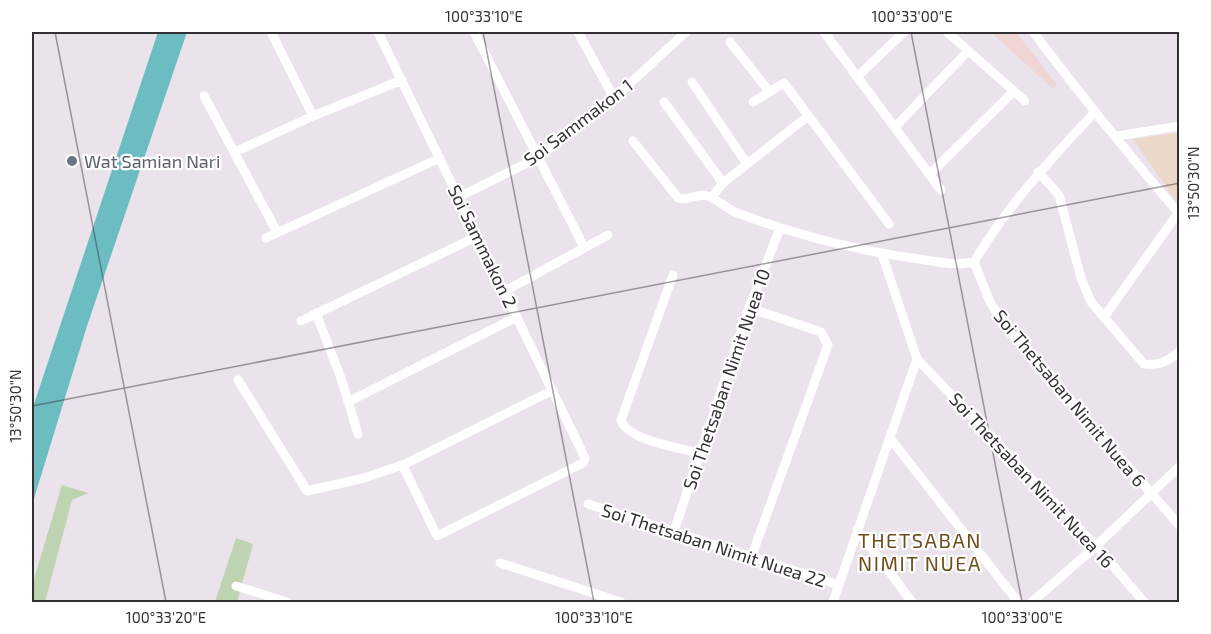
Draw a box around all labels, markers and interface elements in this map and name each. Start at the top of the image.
text: 100°33'10"E [445,7,523,25]
text: 100°33'00"E [871,7,953,25]
street label: Soi Sammakon 1 [519,74,637,170]
text: 13°50'30"N [1184,146,1202,220]
place label: Wat Samian Nari [84,150,220,172]
marker: Wat Samian Nari [65,154,79,168]
street label: Soi Sammakon 2 [444,181,522,311]
street label: Soi Thetsaban Nimit Nuea 10 [678,266,774,492]
street label: Soi Thetsaban Nimit Nuea 6 [989,305,1151,491]
text: 13°50'30"N [6,369,24,443]
street label: Soi Thetsaban Nimit Nuea 16 [945,388,1119,572]
street label: Soi Thetsaban Nimit Nuea 22 [599,498,829,592]
district label: THETSABAN NIMIT NUEA [858,528,982,575]
text: 100°33'20"E [126,608,206,626]
text: 100°33'10"E [555,608,633,626]
text: 100°33'00"E [981,608,1063,626]

